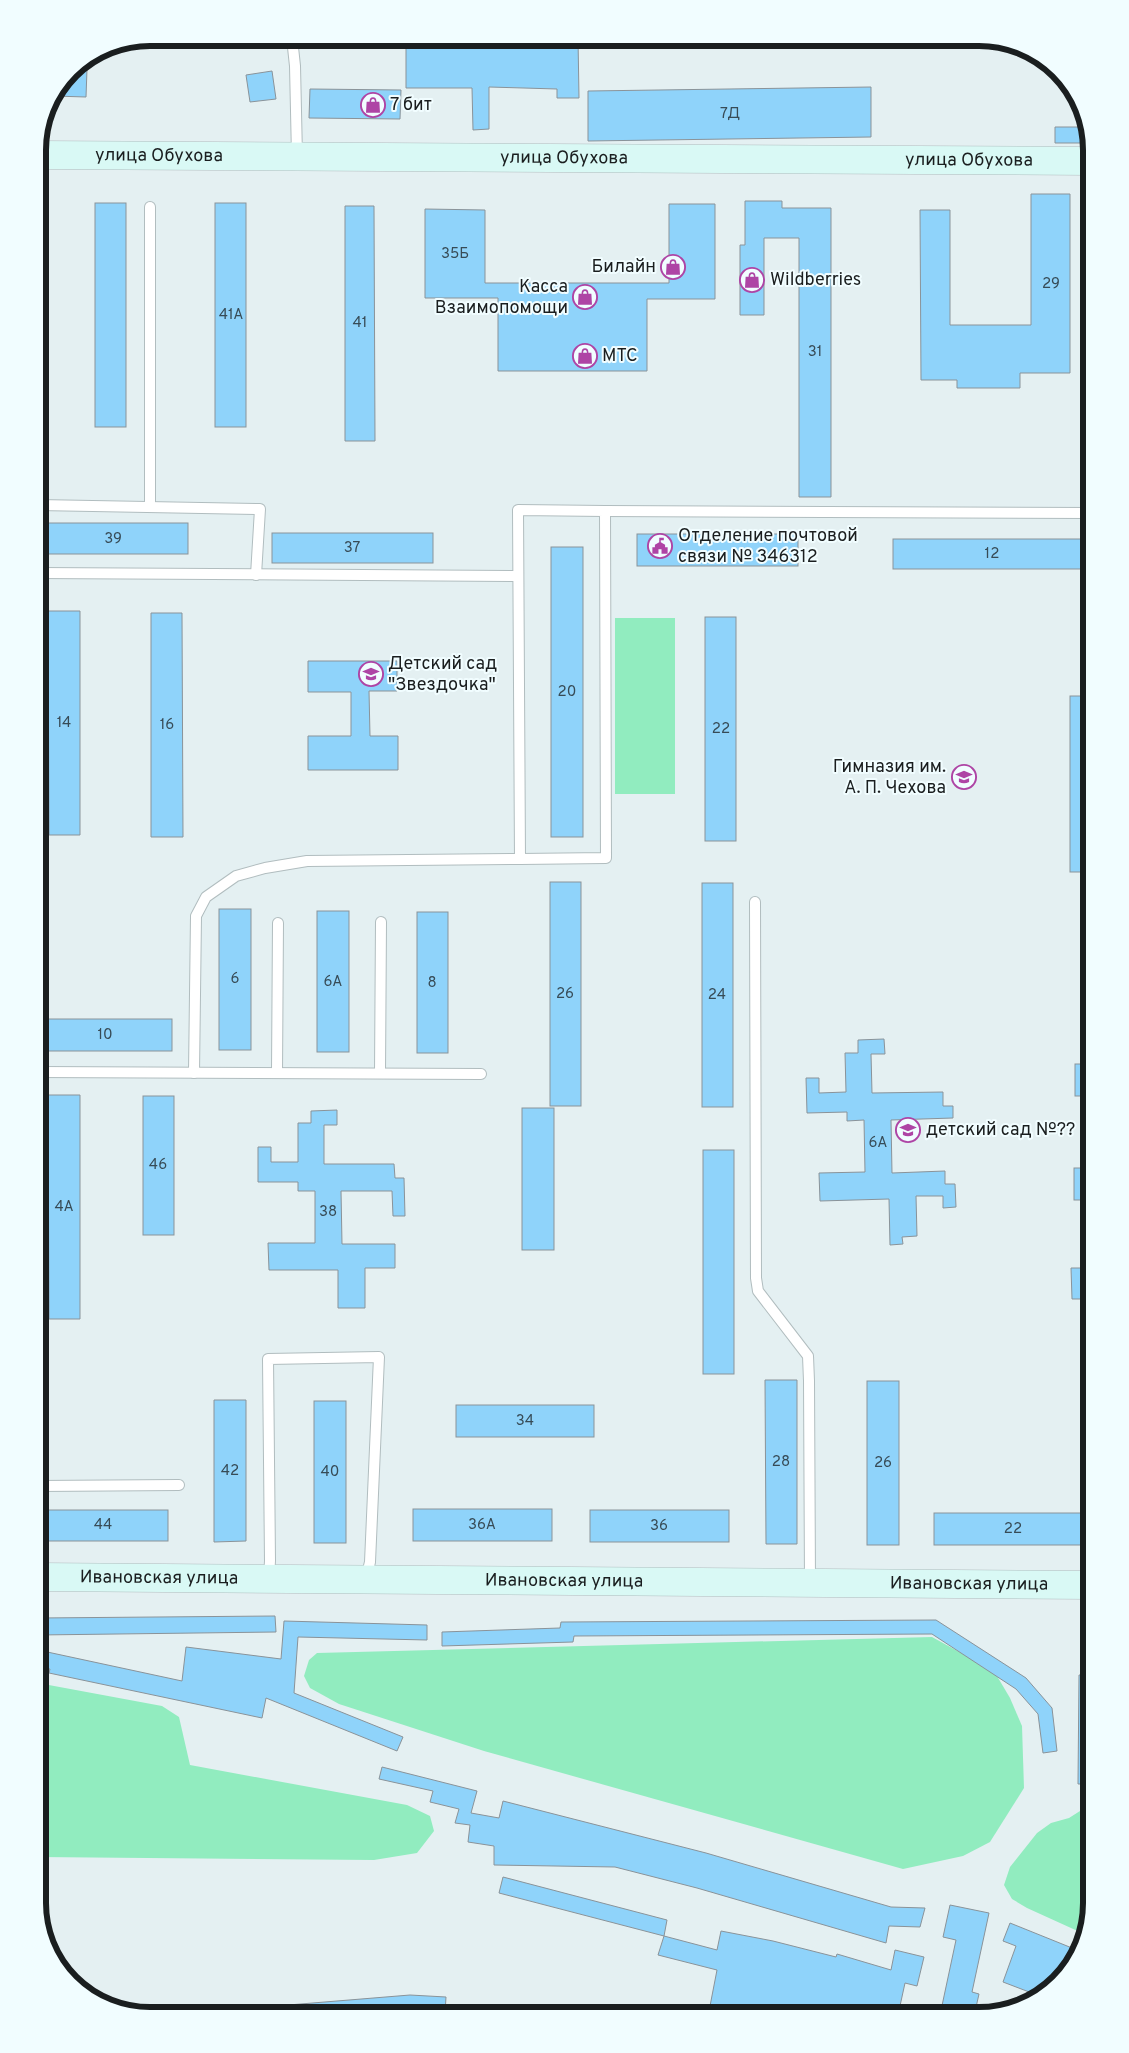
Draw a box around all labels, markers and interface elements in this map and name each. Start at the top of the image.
shop icon: 7 бит [360,92,386,118]
place label: 7 бит [390,94,432,117]
house number: 7Д [720,105,740,124]
street label: улица Обухова [95,144,223,168]
street label: улица Обухова [500,146,628,170]
street label: улица Обухова [905,148,1033,172]
house number: 35Б [441,245,469,264]
shop icon: Билайн [660,254,686,280]
place label: Билайн [591,256,656,279]
shop icon: Wildberries [739,267,765,293]
place label: Wildberries [770,269,861,292]
house number: 29 [1042,275,1060,294]
place label: Касса Взаимопомощи [435,276,568,320]
shop icon: Касса Взаимопомощи [572,284,598,310]
house number: 41А [219,306,243,325]
house number: 41 [353,314,367,333]
shop icon: МТС [572,343,598,369]
house number: 31 [808,343,822,362]
place label: МТС [602,345,638,368]
place label: Отделение почтовой связи № 346312 [678,525,858,569]
house number: 39 [104,530,122,549]
public building icon: Отделение почтовой связи № 346312 [647,533,673,559]
house number: 37 [344,539,361,558]
house number: 12 [985,545,999,564]
place label: Детский сад "Звездочка" [388,653,497,697]
school or university icon: Детский сад "Звездочка" [358,661,384,687]
house number: 20 [558,683,576,702]
house number: 14 [57,714,71,733]
house number: 16 [160,716,174,735]
house number: 22 [712,720,730,739]
place label: Гимназия им. А. П. Чехова [833,756,946,800]
school or university icon: Гимназия им. А. П. Чехова [951,764,977,790]
house number: 6 [231,970,240,989]
house number: 6А [324,973,342,992]
house number: 8 [427,974,437,993]
house number: 26 [556,985,574,1004]
house number: 24 [708,986,726,1005]
house number: 10 [97,1026,113,1045]
school or university icon: детский сад №?? [895,1117,921,1143]
place label: детский сад №?? [926,1119,1075,1142]
house number: 6А [869,1134,887,1153]
house number: 46 [149,1156,167,1175]
house number: 4А [54,1198,74,1217]
house number: 38 [319,1203,337,1222]
house number: 34 [516,1412,534,1431]
house number: 28 [772,1453,790,1472]
house number: 26 [874,1454,892,1473]
house number: 42 [221,1462,239,1481]
house number: 40 [321,1463,339,1482]
house number: 44 [94,1516,112,1535]
house number: 36А [468,1516,496,1535]
house number: 36 [650,1517,668,1536]
house number: 22 [1004,1520,1022,1539]
street label: Ивановская улица [80,1566,238,1590]
street label: Ивановская улица [485,1569,643,1593]
street label: Ивановская улица [890,1572,1048,1596]

